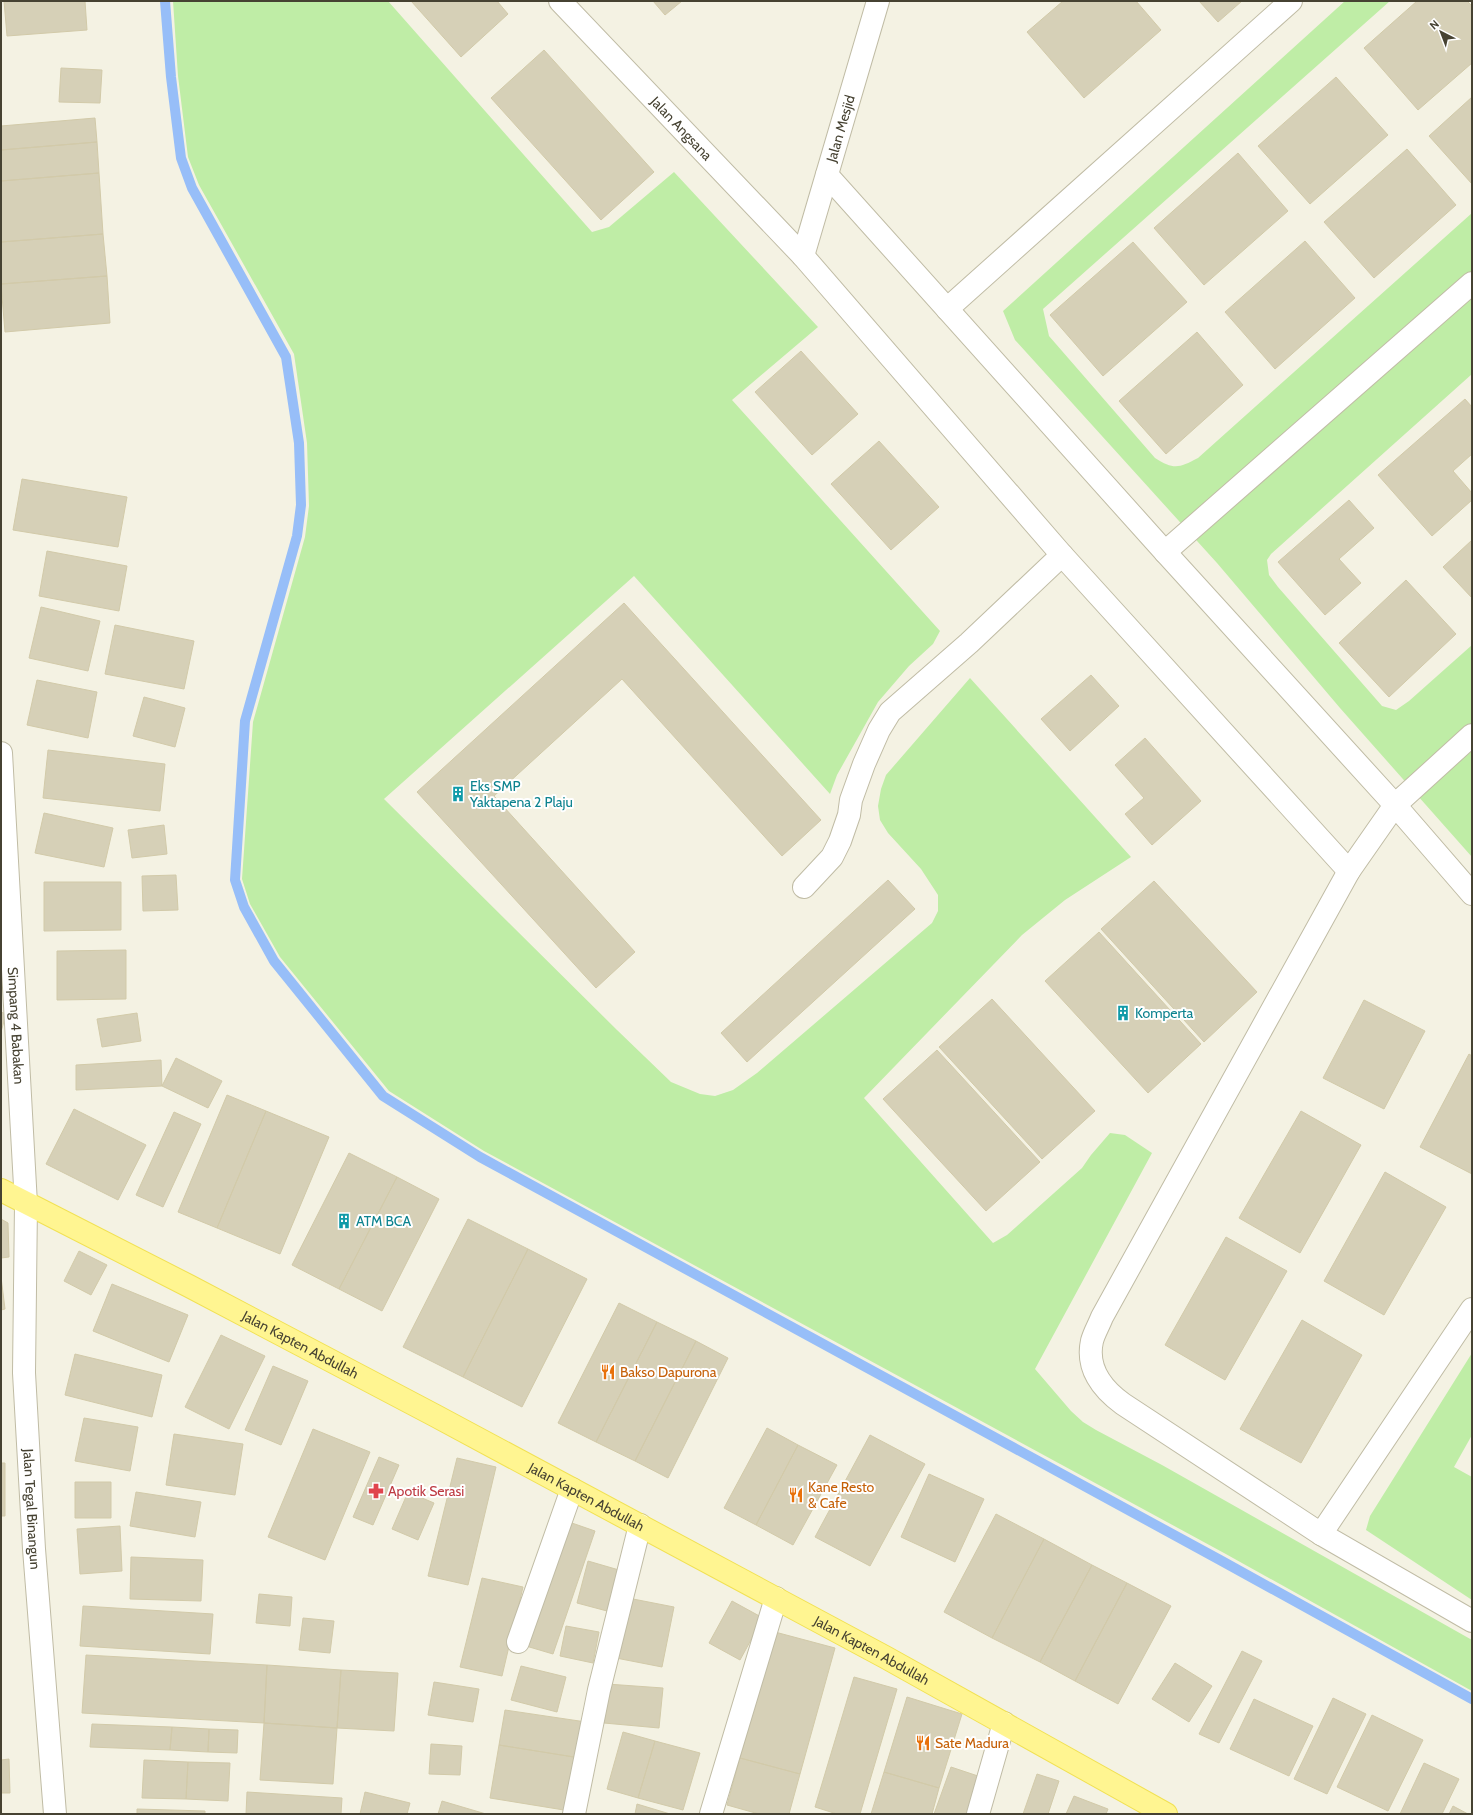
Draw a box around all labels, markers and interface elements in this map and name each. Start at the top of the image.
north arrow [1421,12,1461,52]
text: N [1427,17,1442,32]
street label: Jalan Angsana [646,92,716,164]
street label: Jalan Mesjid [822,93,859,165]
place label: Eks SMP Yaktapena 2 Plaju [469,777,573,811]
building icon: Eks SMP Yaktapena 2 Plaju [449,785,467,803]
street label: Simpang 4 Babakan [4,966,28,1085]
building icon: Komperta [1114,1004,1132,1022]
place label: Komperta [1135,1004,1194,1022]
building icon: ATM BCA [335,1212,353,1230]
place label: ATM BCA [356,1212,411,1230]
street label: Jalan Kapten Abdullah [238,1306,362,1383]
restaurant icon: Bakso Dapurona [599,1363,617,1381]
place label: Bakso Dapurona [620,1363,717,1381]
street label: Jalan Tegal Binangun [19,1447,45,1570]
street label: Jalan Kapten Abdullah [525,1458,648,1535]
place label: Kane Resto & Cafe [808,1478,875,1512]
pharmacy icon: Apotik Serasi [367,1482,385,1500]
place label: Apotik Serasi [388,1482,464,1500]
restaurant icon: Kane Resto & Cafe [787,1486,805,1504]
street label: Jalan Kapten Abdullah [810,1611,933,1689]
restaurant icon: Sate Madura [914,1734,932,1752]
place label: Sate Madura [935,1734,1009,1752]

